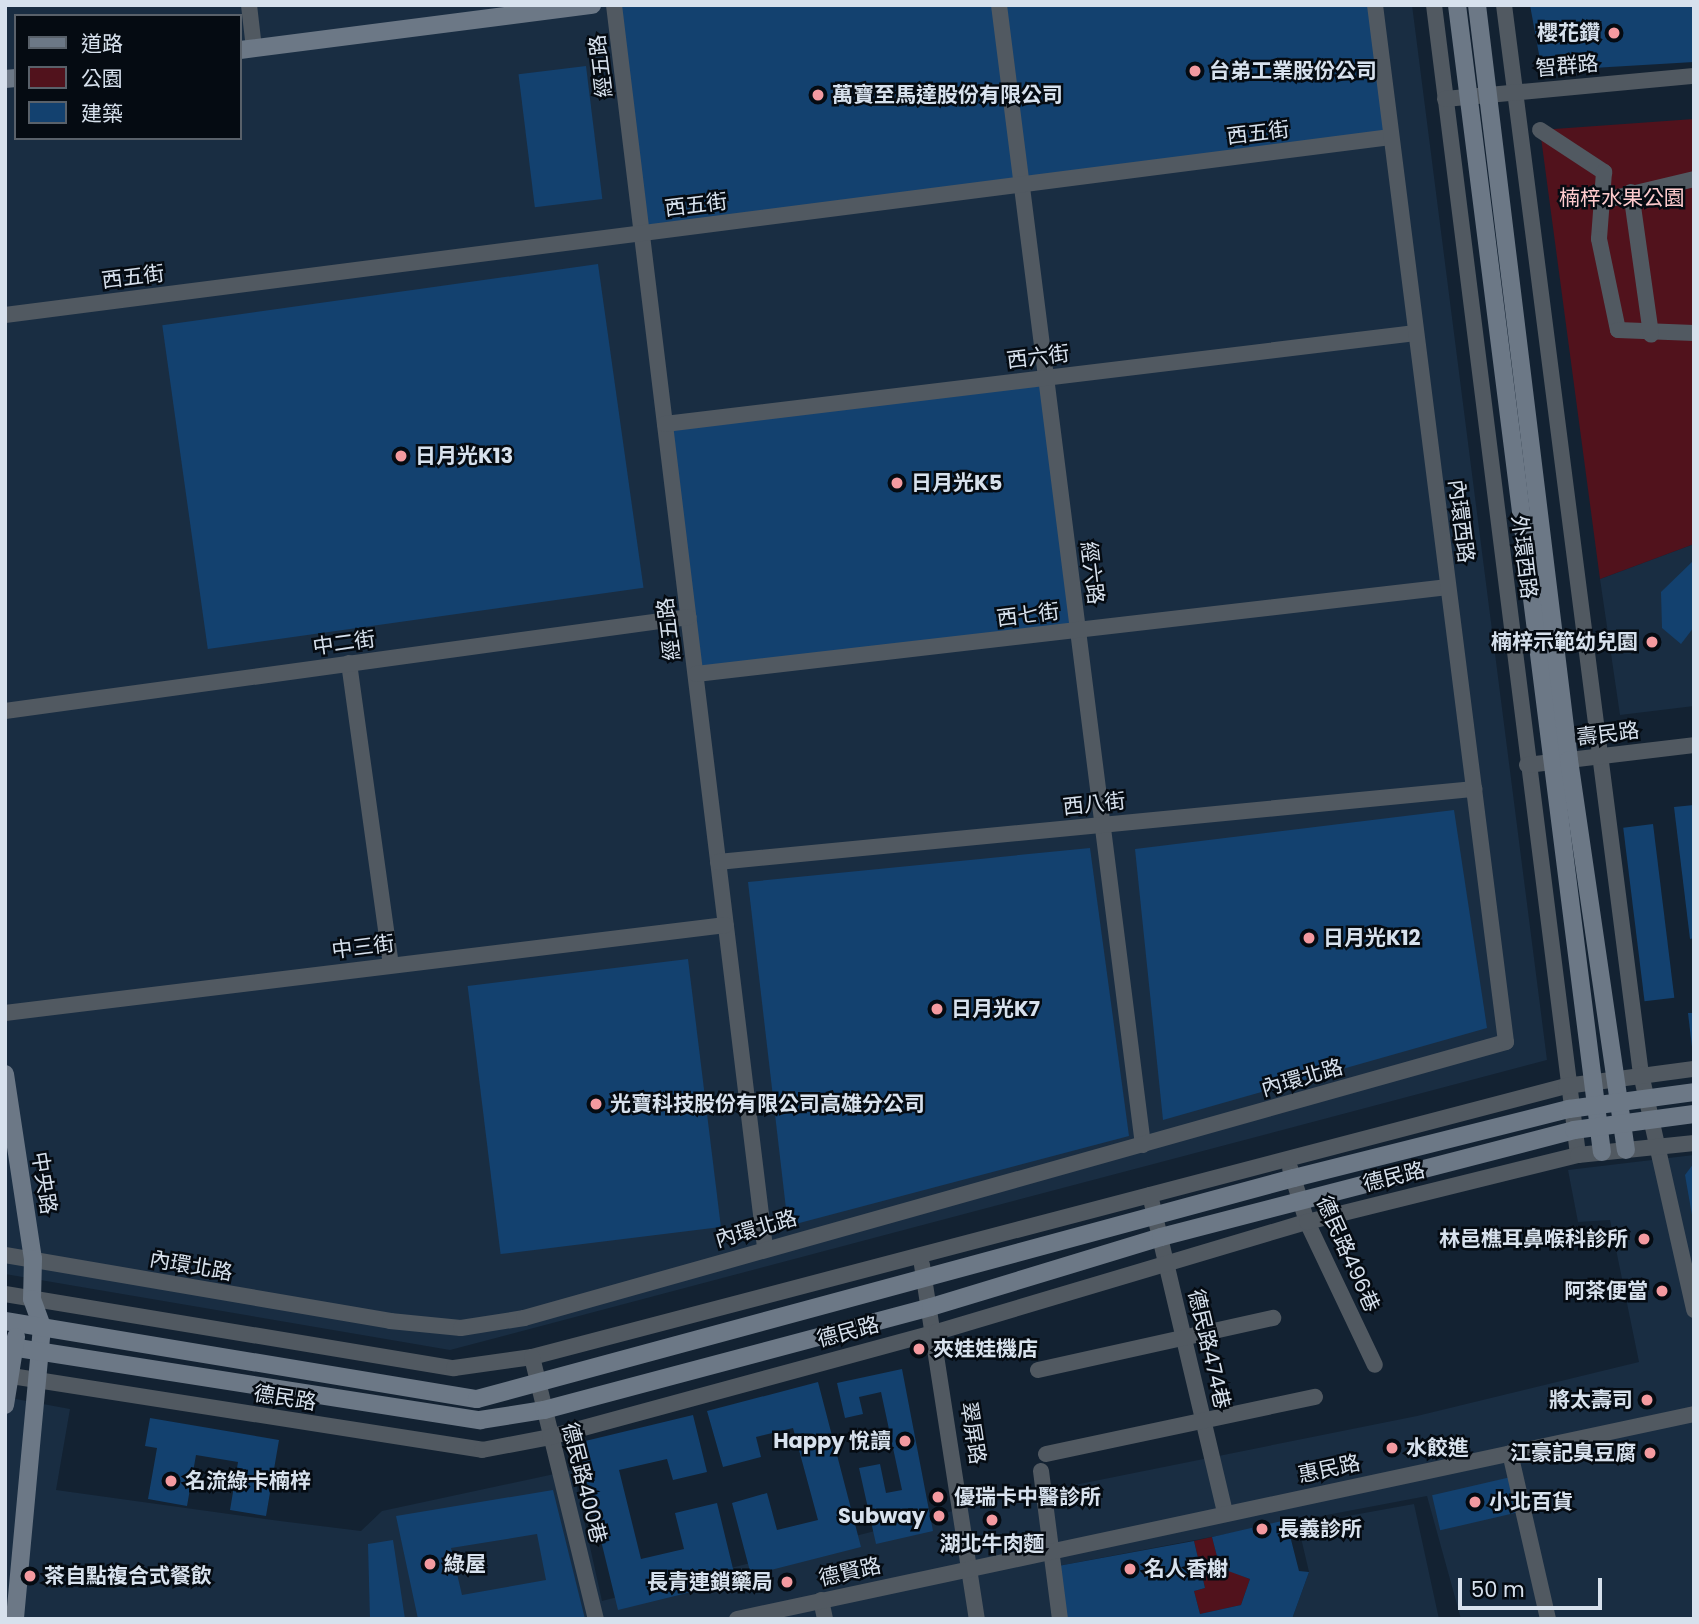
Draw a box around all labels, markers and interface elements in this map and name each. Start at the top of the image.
legend [14,14,242,140]
place label: 櫻花鑽 [1537,20,1600,46]
marker: 櫻花鑽 [1606,25,1622,41]
text: 道路 [81,29,123,58]
street label: 經五路 [585,33,617,99]
street label: 智群路 [1535,51,1599,81]
place label: 台弟工業股份公司 [1209,58,1377,84]
marker: 台弟工業股份公司 [1187,63,1203,79]
text: 公園 [81,64,123,93]
place label: 萬寶至馬達股份有限公司 [832,82,1063,108]
marker: 萬寶至馬達股份有限公司 [810,87,826,103]
text: 建築 [81,99,123,128]
street label: 西五街 [1225,117,1291,149]
park label: 楠梓水果公園 [1559,185,1685,211]
street label: 西五街 [663,189,729,221]
street label: 西五街 [100,261,166,293]
street label: 西六街 [1005,341,1071,373]
place label: 日月光K13 [415,443,513,469]
marker: 日月光K13 [393,448,409,464]
place label: 日月光K5 [911,470,1002,496]
marker: 日月光K5 [889,475,905,491]
street label: 內環西路 [1443,478,1479,564]
street label: 外環西路 [1506,514,1542,600]
street label: 經六路 [1076,540,1108,606]
street label: 經五路 [653,596,685,662]
street label: 西七街 [995,599,1061,631]
street label: 中二街 [311,626,377,660]
place label: 楠梓示範幼兒園 [1491,629,1638,655]
marker: 楠梓示範幼兒園 [1644,634,1660,650]
street label: 壽民路 [1575,718,1641,750]
street label: 西八街 [1061,788,1127,820]
place label: 日月光K12 [1323,925,1421,951]
marker: 日月光K12 [1301,930,1317,946]
street label: 中三街 [330,931,396,963]
place label: 日月光K7 [951,996,1040,1022]
marker: 日月光K7 [929,1001,945,1017]
street label: 內環北路 [1258,1054,1346,1102]
place label: 光寶科技股份有限公司高雄分公司 [610,1091,925,1117]
marker: 光寶科技股份有限公司高雄分公司 [588,1096,604,1112]
street label: 中央路 [27,1150,61,1216]
street label: 德民路 [1360,1157,1428,1197]
street label: 德民路496巷 [1311,1192,1385,1316]
street label: 內環北路 [712,1205,800,1253]
place label: 林邑樵耳鼻喉科診所 [1439,1226,1628,1252]
marker: 林邑樵耳鼻喉科診所 [1634,1229,1654,1249]
street label: 內環北路 [147,1246,235,1286]
place label: 阿茶便當 [1564,1278,1648,1304]
marker: 阿茶便當 [1654,1283,1670,1299]
street label: 德民路474巷 [1183,1287,1235,1411]
street label: 德民路 [814,1312,882,1352]
place label: 夾娃娃機店 [933,1336,1038,1362]
marker: 夾娃娃機店 [911,1341,927,1357]
street label: 德民路 [252,1381,318,1415]
place label: 將太壽司 [1549,1387,1633,1413]
marker: 將太壽司 [1639,1392,1655,1408]
street label: 翠屏路 [956,1400,990,1466]
street label: 德民路400巷 [557,1420,611,1546]
place label: Happy 悅讀 [773,1428,891,1454]
marker: Happy 悅讀 [897,1433,913,1449]
place label: 水餃進 [1406,1435,1469,1461]
marker: 水餃進 [1384,1440,1400,1456]
place label: 江豪記臭豆腐 [1510,1440,1636,1466]
marker: 江豪記臭豆腐 [1642,1445,1658,1461]
street label: 惠民路 [1296,1450,1362,1488]
place label: 名流綠卡楠梓 [185,1468,311,1494]
marker: 名流綠卡楠梓 [163,1473,179,1489]
place label: 優瑞卡中醫診所 [954,1484,1101,1510]
marker: 優瑞卡中醫診所 [928,1487,948,1507]
place label: 小北百貨 [1489,1489,1573,1515]
marker: 小北百貨 [1467,1494,1483,1510]
place label: Subway [838,1503,925,1529]
marker: Subway [931,1508,947,1524]
marker: 湖北牛肉麵 [984,1512,1000,1528]
place label: 長義診所 [1278,1516,1362,1542]
marker: 長義診所 [1252,1519,1272,1539]
place label: 湖北牛肉麵 [940,1531,1044,1557]
place label: 綠屋 [444,1551,486,1577]
street label: 德賢路 [816,1553,884,1591]
marker: 綠屋 [422,1556,438,1572]
place label: 名人香榭 [1144,1556,1228,1582]
marker: 名人香榭 [1122,1561,1138,1577]
place label: 茶自點複合式餐飲 [44,1563,212,1589]
scale bar [1461,1564,1604,1608]
marker: 茶自點複合式餐飲 [22,1568,38,1584]
place label: 長青連鎖藥局 [647,1569,773,1595]
marker: 長青連鎖藥局 [779,1574,795,1590]
text: 50 m [1471,1575,1525,1604]

